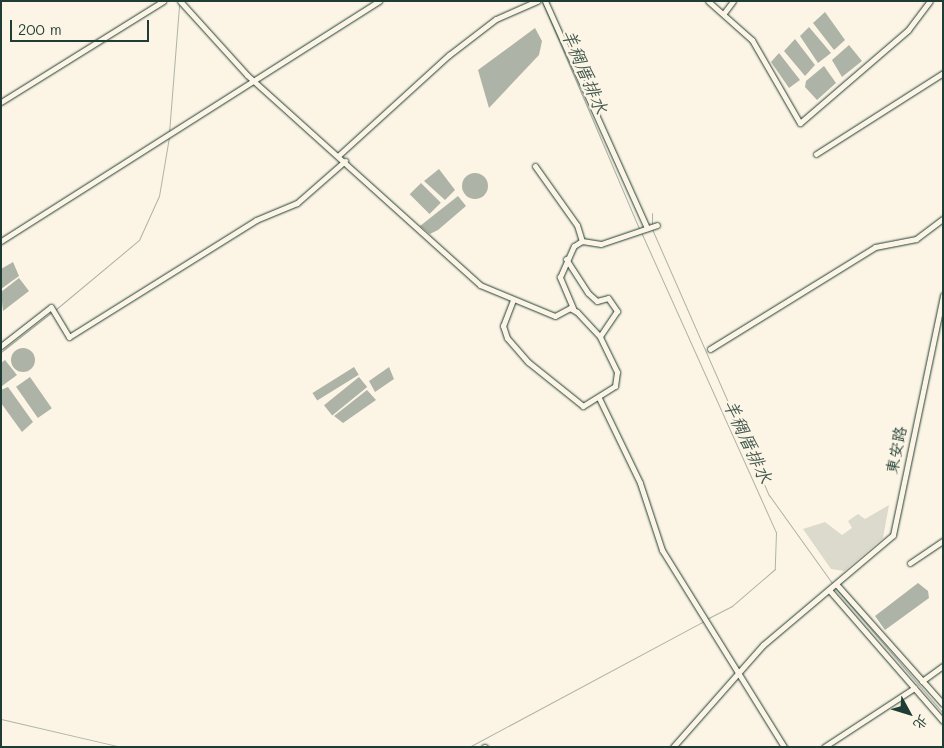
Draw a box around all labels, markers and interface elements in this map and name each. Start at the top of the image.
scale bar [12,10,151,42]
text: 200 m [18,19,62,39]
water label: 羊稠厝排水 [557,25,613,117]
water label: 羊稠厝排水 [719,396,777,486]
street label: 東安路 [882,425,910,475]
north arrow [884,688,934,738]
text: 北 [909,711,933,734]

